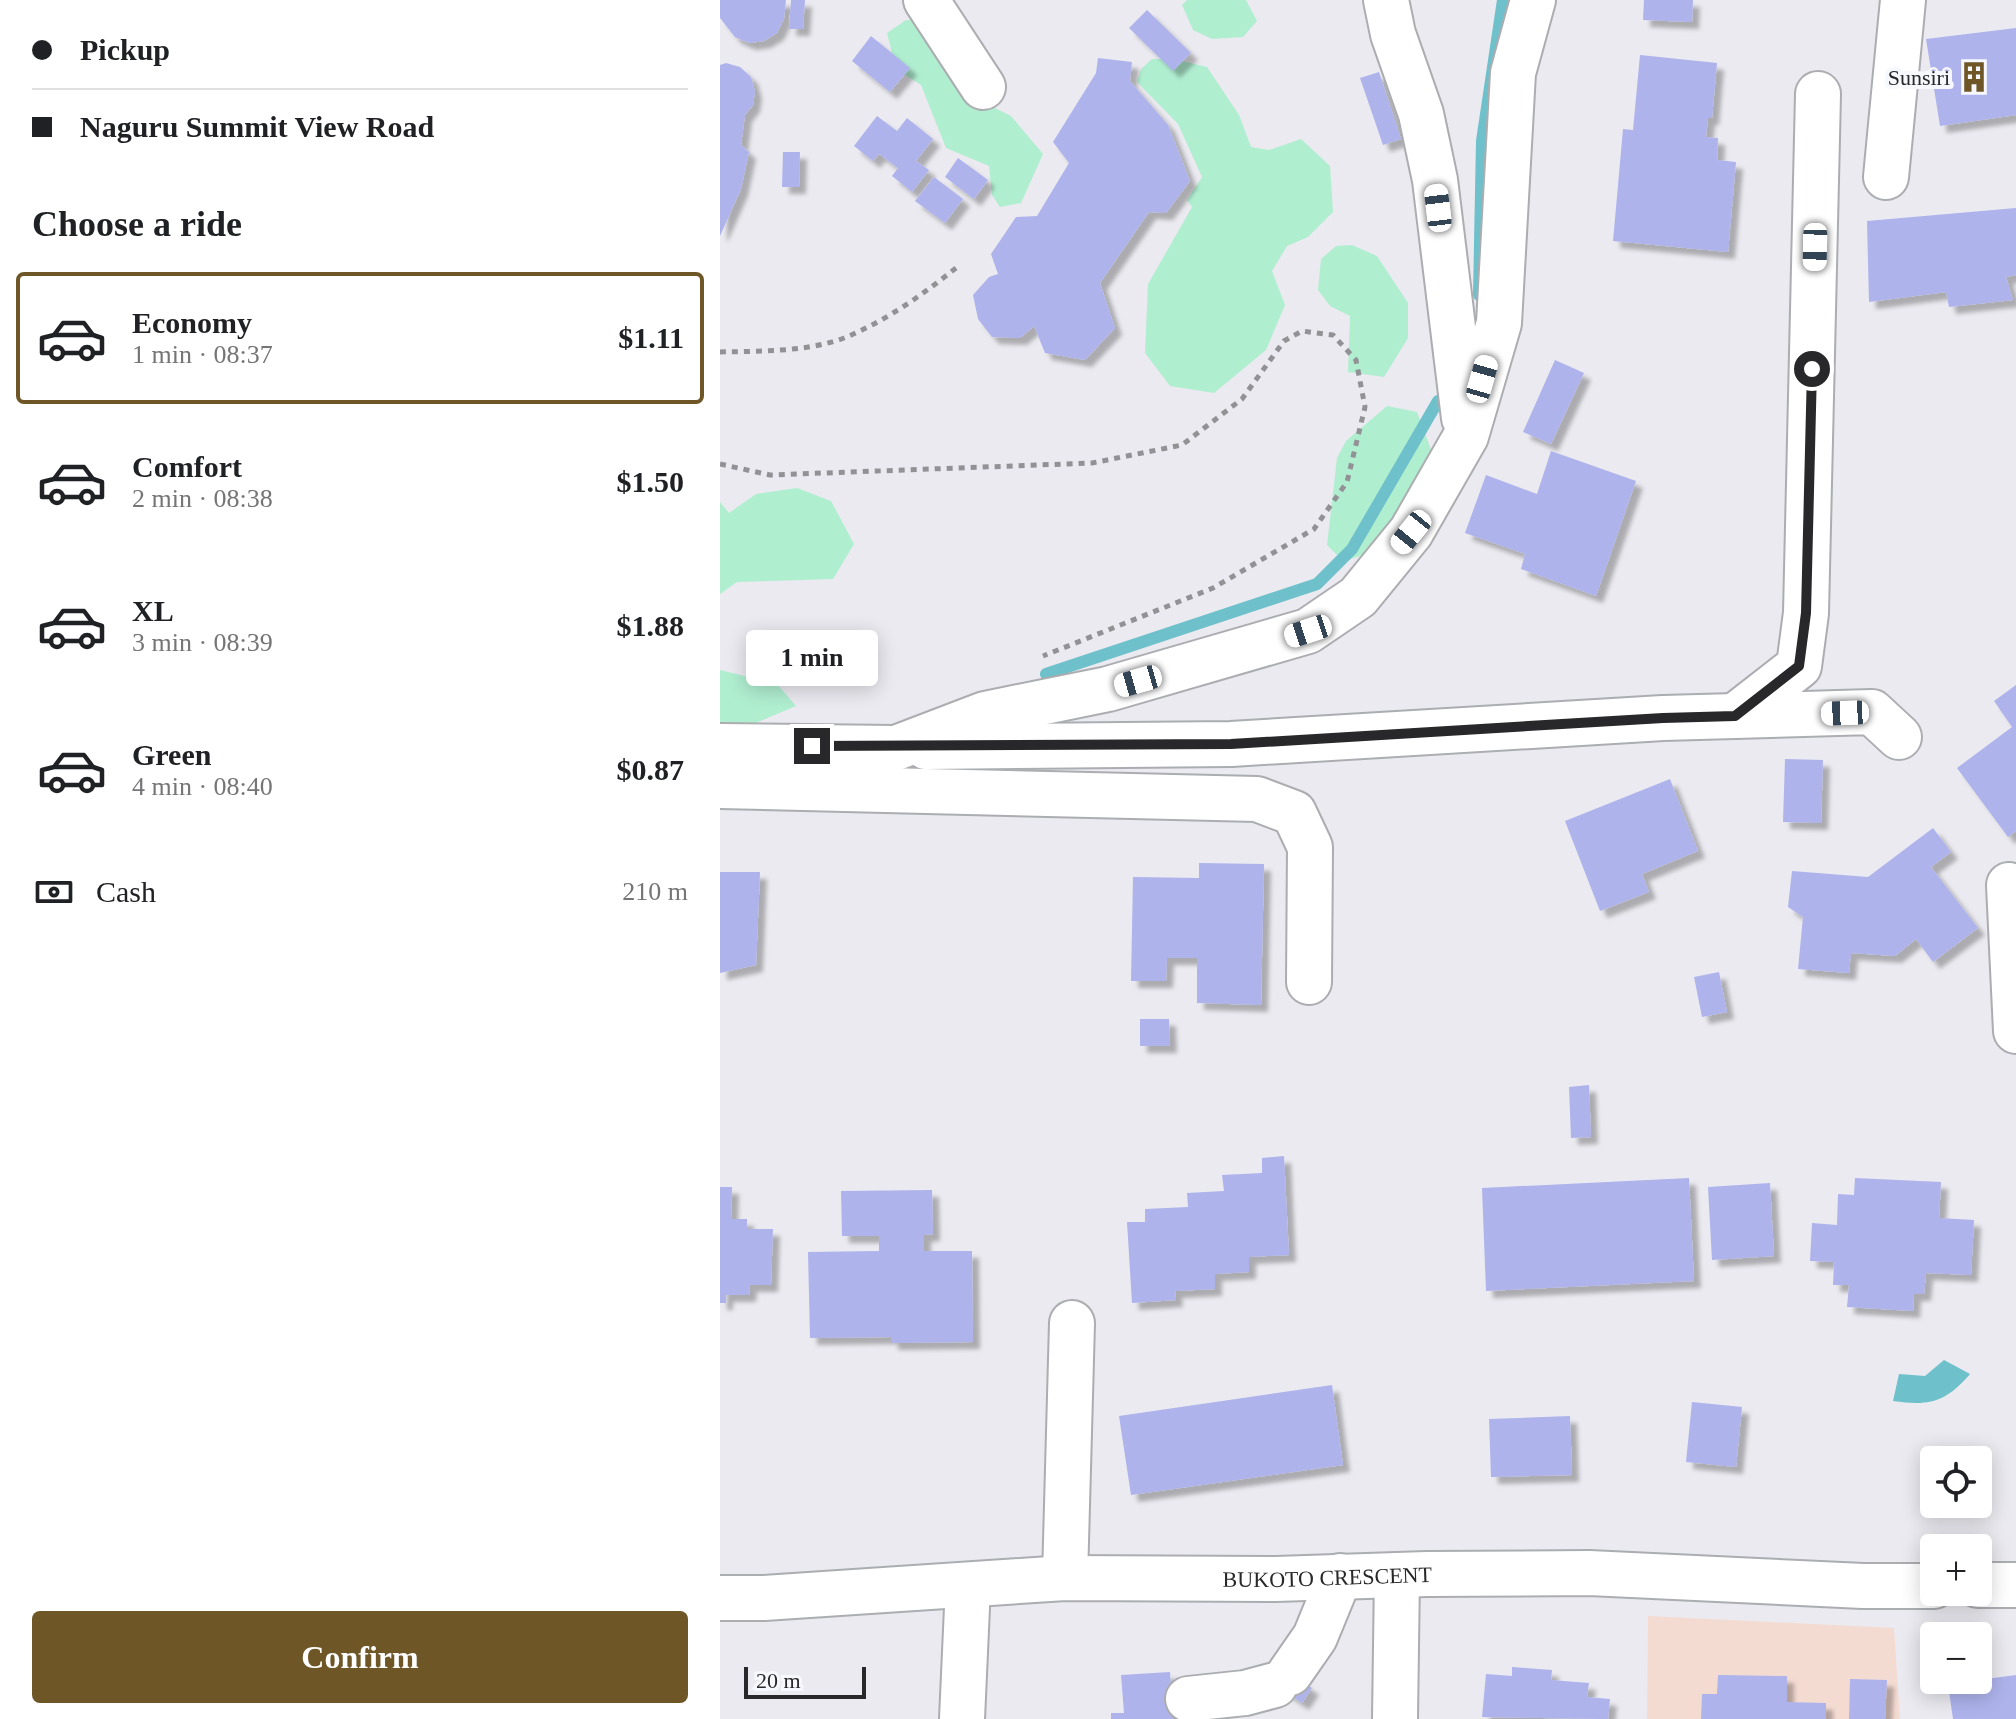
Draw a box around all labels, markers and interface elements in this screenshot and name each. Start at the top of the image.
text: Pickup [80,33,170,66]
building icon: Sunsiri [1957,60,1991,94]
place label: Sunsiri [1888,65,1950,90]
text: Naguru Summit View Road [80,110,434,143]
car [1423,183,1453,233]
text: Choose a ride [32,204,242,244]
car [1803,223,1827,271]
icon: car [36,302,108,374]
text: Economy [132,306,252,339]
text: $1.11 [618,321,684,354]
text: 1 min · 08:37 [132,340,273,369]
route start [1794,351,1830,387]
car [1464,353,1500,405]
icon: car [36,446,108,518]
text: Comfort [132,450,242,483]
text: $1.50 [617,465,684,498]
text: 2 min · 08:38 [132,484,273,513]
car [1387,506,1435,558]
icon: car [36,590,108,662]
text: XL [132,594,174,627]
text: $1.88 [617,609,684,642]
car [1281,612,1335,650]
text: 3 min · 08:39 [132,628,273,657]
callout: 1 min [746,630,878,686]
text: 1 min [781,643,843,672]
car [1112,663,1164,699]
car [1821,700,1869,726]
route end [794,728,830,764]
icon: car [36,734,108,806]
text: Green [132,738,211,771]
text: $0.87 [617,753,684,786]
text: 4 min · 08:40 [132,772,273,801]
icon: cash [32,870,76,914]
text: Cash [96,875,156,908]
text: 210 m [622,877,688,906]
map controls [1920,1446,1992,1694]
button: locate [1920,1446,1992,1518]
button: + [1920,1534,1992,1606]
street label: BUKOTO CRESCENT [1223,1562,1433,1592]
button: Confirm [32,1611,688,1703]
button: − [1920,1622,1992,1694]
scale bar [744,1663,866,1699]
text: 20 m [756,1668,801,1693]

